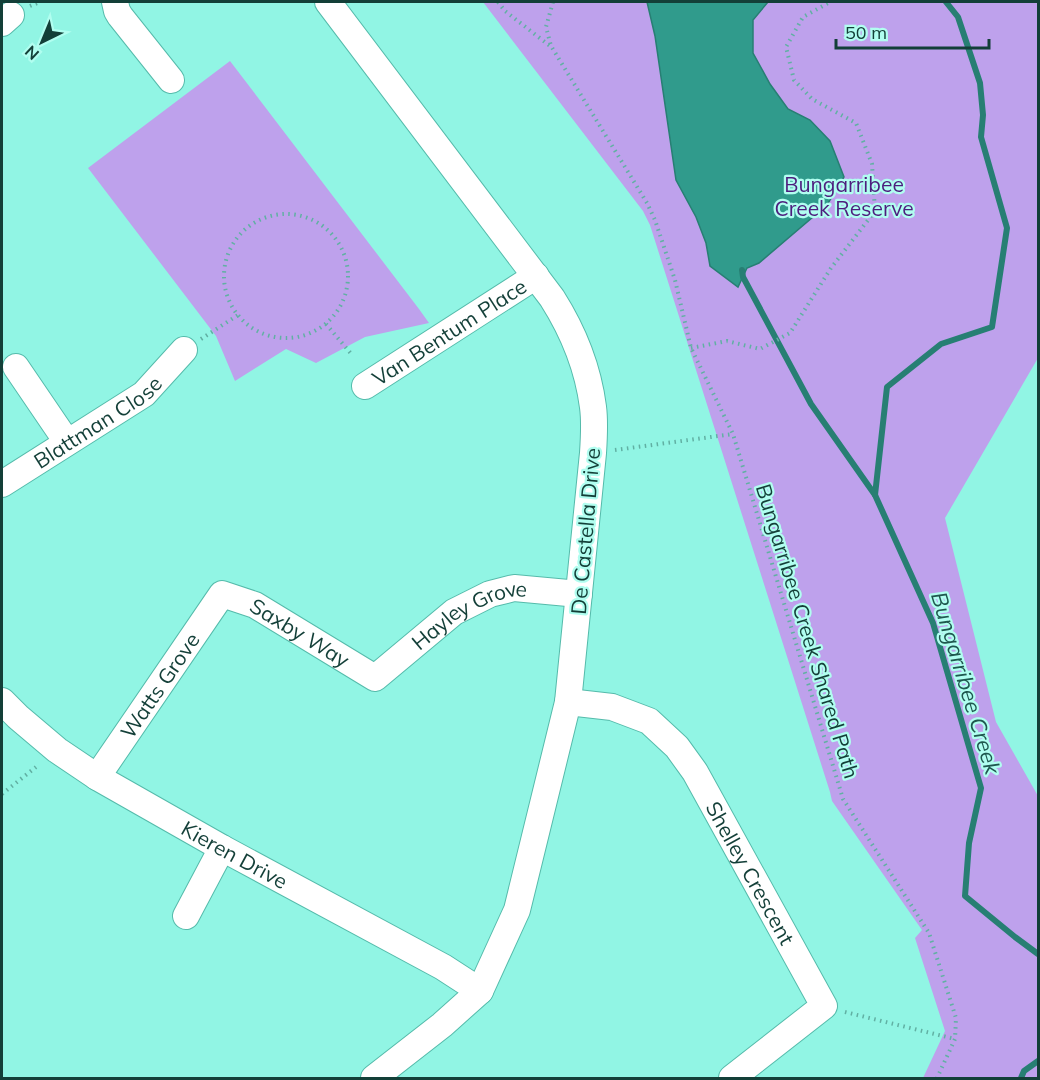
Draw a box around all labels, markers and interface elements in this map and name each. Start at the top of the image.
north arrow [12,12,72,72]
scale bar [836,12,989,50]
text: 50 m [845,21,887,44]
text: N [21,42,43,64]
park label: Bungarribee Creek Reserve [774,171,914,221]
street label: Van Bentum Place [367,273,531,391]
street label: Blattman Close [29,370,167,474]
street label: De Castella Drive [565,447,605,615]
street label: Bungarribee Creek Shared Path [751,481,865,781]
street label: Hayley Grove [406,575,528,655]
water label: Bungarribee Creek [925,588,1007,778]
street label: Saxby Way [245,592,354,673]
street label: Watts Grove [114,628,205,743]
street label: Shelley Crescent [701,797,801,949]
street label: Kieren Drive [177,815,292,894]

